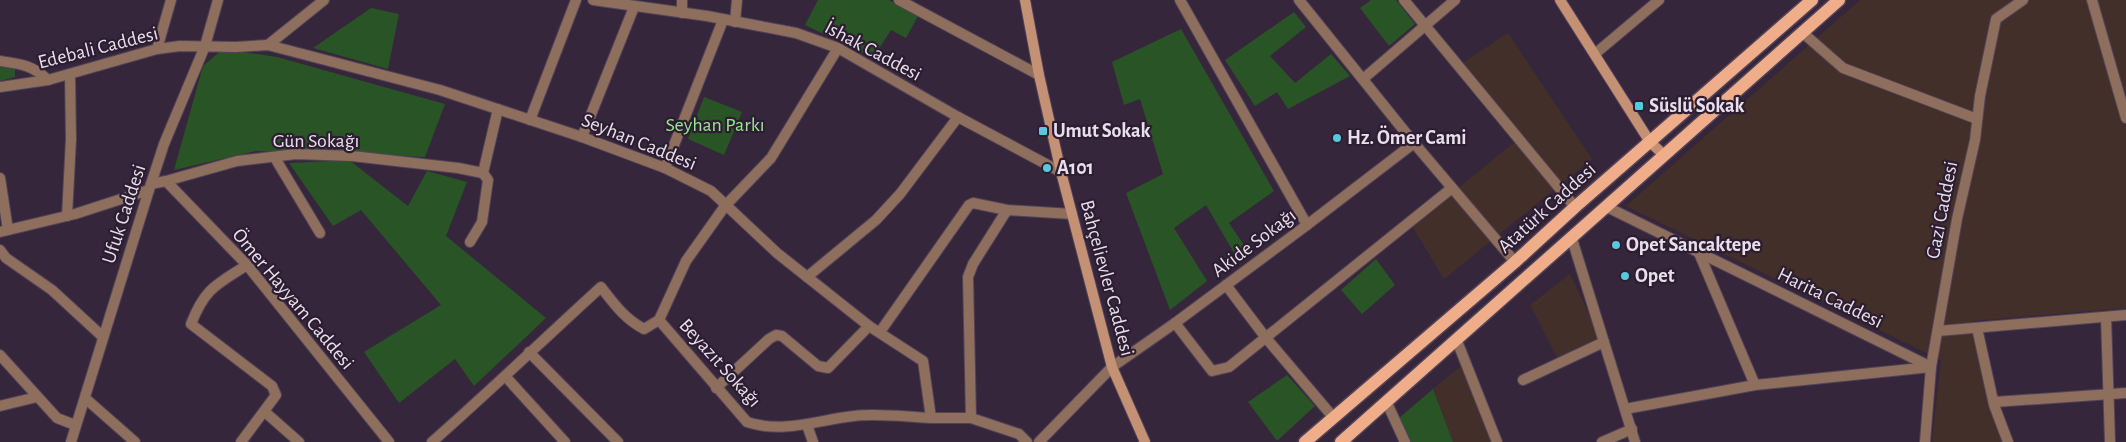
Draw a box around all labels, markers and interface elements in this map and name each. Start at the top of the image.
street label: İshak Caddesi [821,17,925,85]
street label: Edebali Caddesi [36,23,160,73]
place label: Süslü Sokak [1649,96,1745,116]
marker: Süslü Sokak [1633,100,1645,112]
street label: Seyhan Caddesi [579,110,699,174]
park label: Seyhan Parkı [665,115,765,135]
place label: Umut Sokak [1053,121,1151,141]
marker: Umut Sokak [1037,125,1049,137]
place label: Hz. Ömer Cami [1347,125,1467,148]
street label: Gün Sokağı [273,131,359,151]
marker: Hz. Ömer Cami [1331,132,1343,144]
place label: A101 [1057,158,1094,178]
street label: Atatürk Caddesi [1494,159,1600,257]
street label: Gazi Caddesi [1923,159,1961,261]
street label: Ufuk Caddesi [99,162,149,266]
marker: A101 [1041,162,1053,174]
street label: Bahçelievler Caddesi [1077,198,1137,358]
street label: Akide Sokağı [1208,205,1300,281]
street label: Ömer Hayyam Caddesi [229,225,357,373]
place label: Opet Sancaktepe [1626,235,1761,255]
marker: Opet Sancaktepe [1610,239,1622,251]
street label: Harita Caddesi [1774,264,1886,332]
place label: Opet [1635,266,1675,286]
marker: Opet [1619,270,1631,282]
street label: Beyazıt Sokağı [675,315,765,411]

